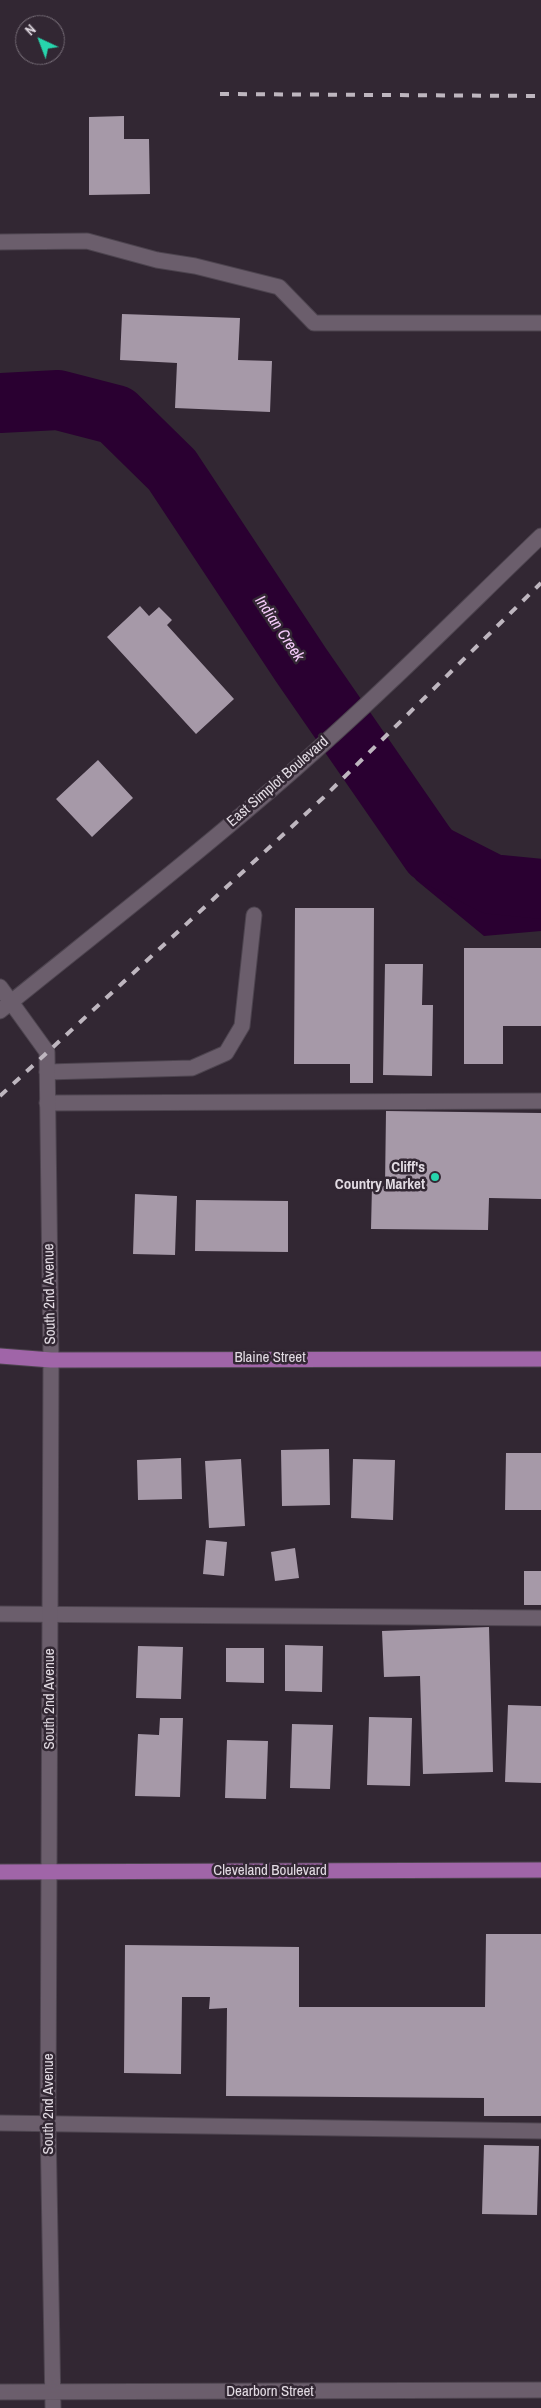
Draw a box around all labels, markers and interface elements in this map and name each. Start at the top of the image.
north arrow [15,15,65,65]
text: N [21,20,40,39]
water label: Indian Creek [250,592,308,666]
street label: East Simplot Boulevard [224,733,332,831]
place label: Cliff's Country Market [335,1159,425,1194]
marker: Cliff's Country Market [429,1171,441,1183]
street label: South 2nd Avenue [40,1243,60,1345]
street label: Blaine Street [234,1349,306,1367]
street label: South 2nd Avenue [41,1648,59,1750]
street label: Cleveland Boulevard [213,1862,327,1880]
street label: South 2nd Avenue [40,2053,58,2155]
street label: Dearborn Street [226,2383,314,2401]

